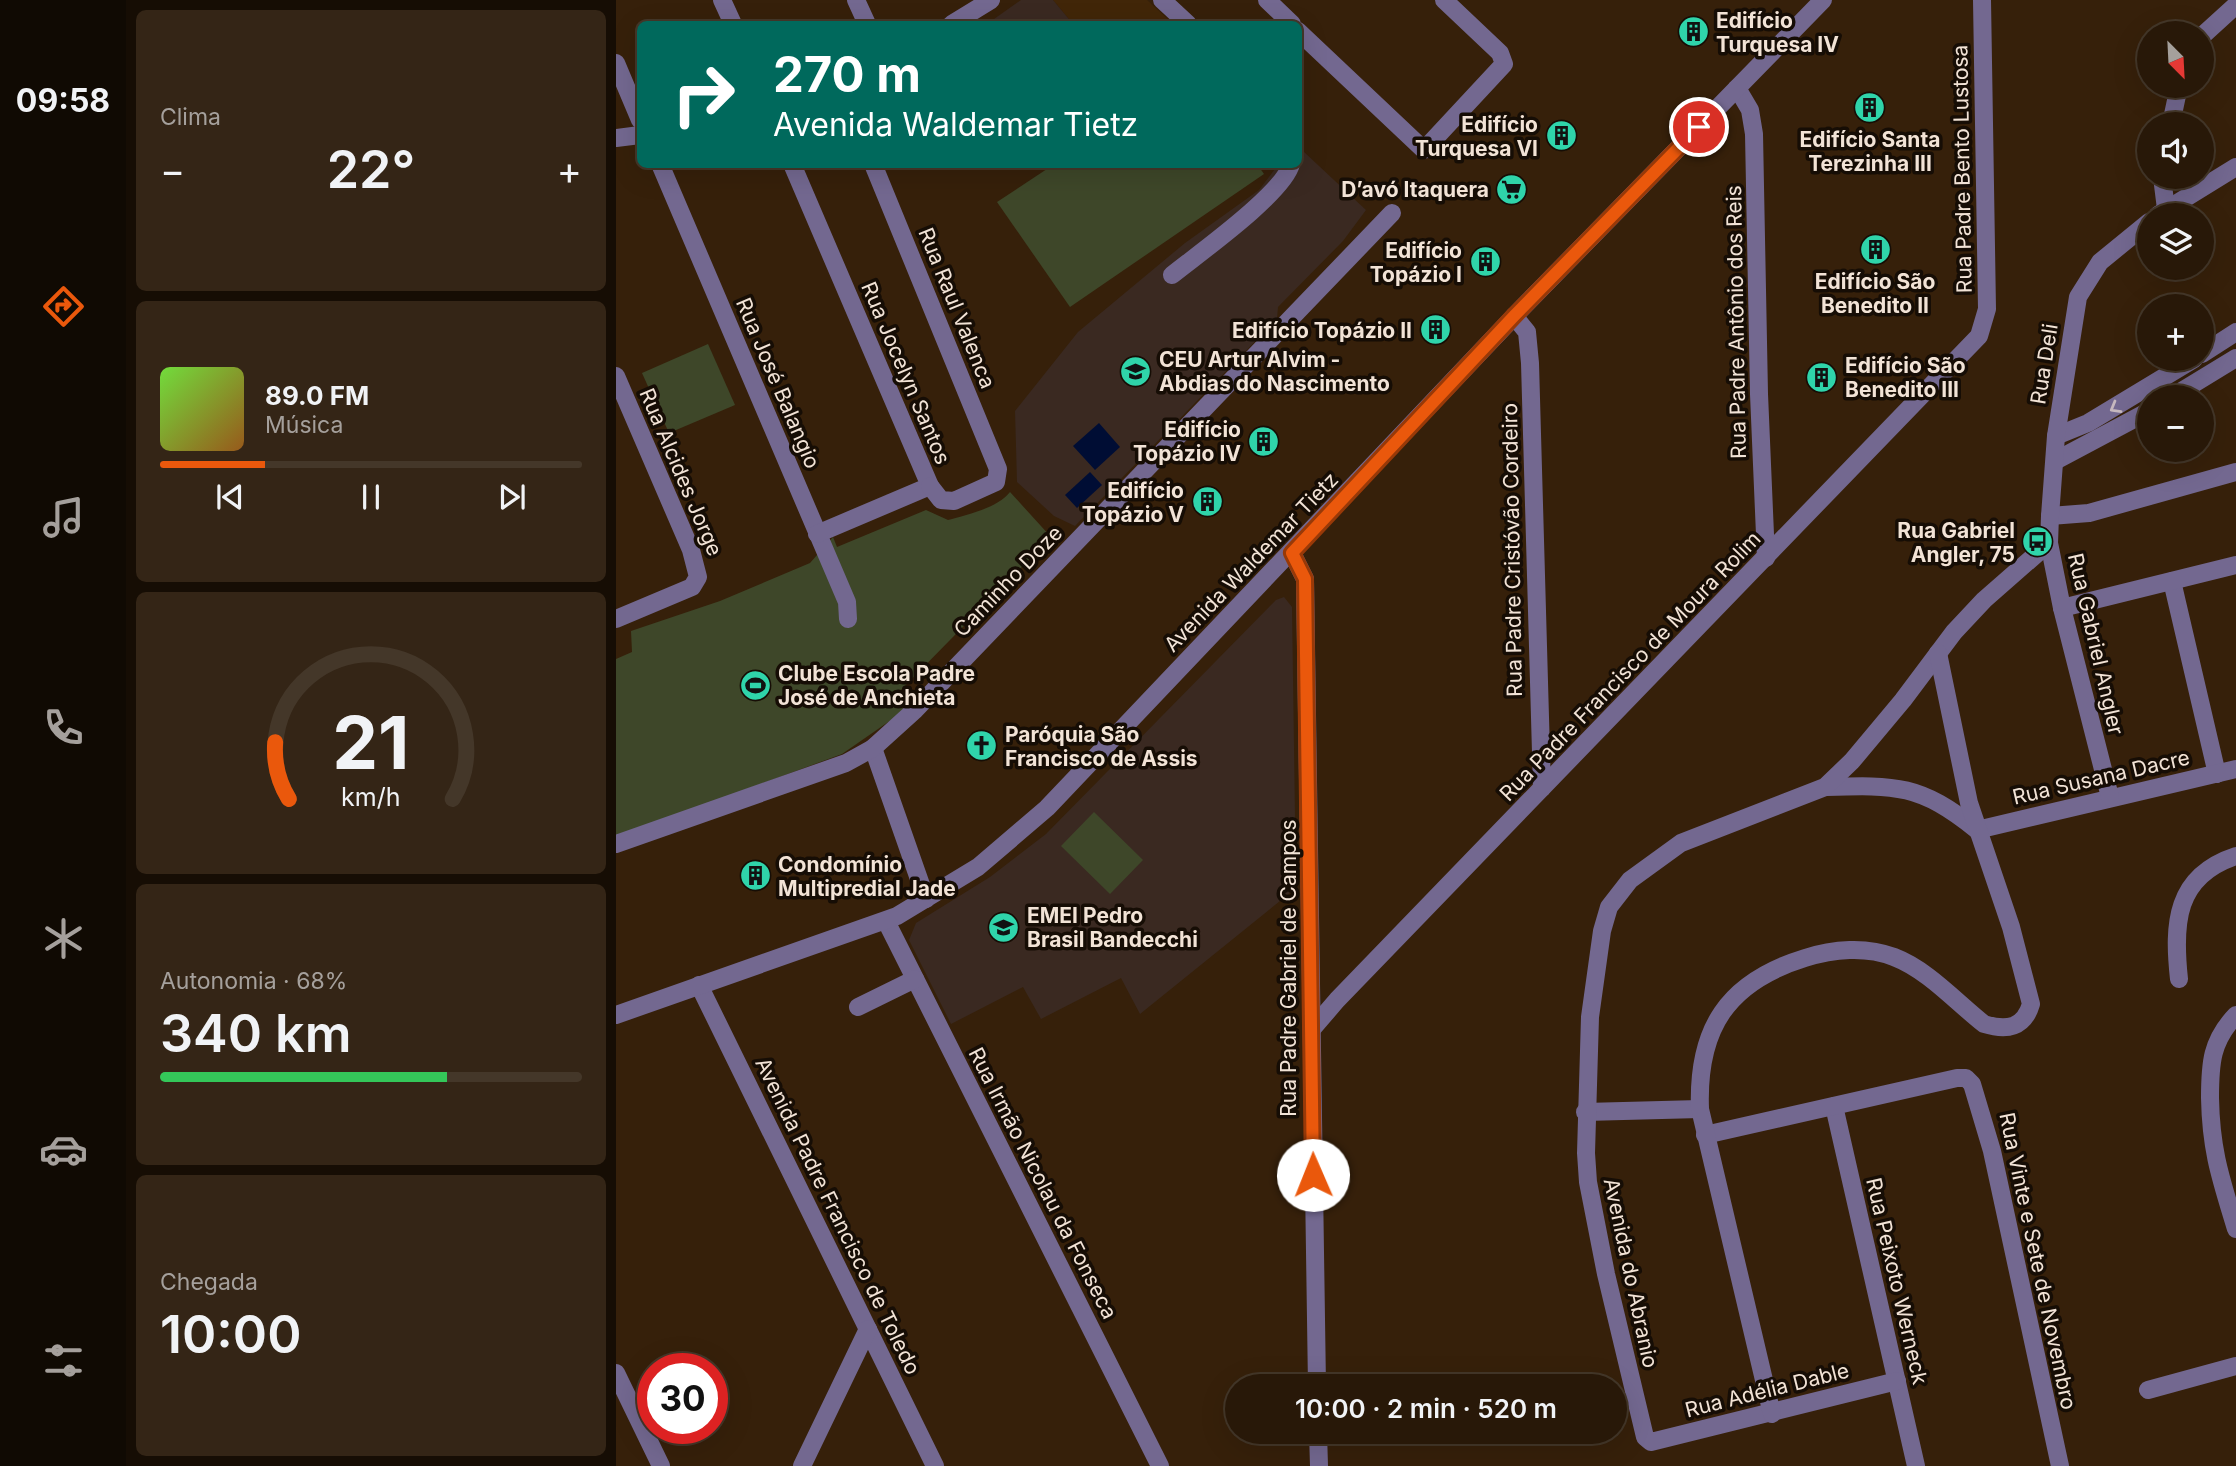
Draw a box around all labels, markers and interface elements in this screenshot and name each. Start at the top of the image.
place label: Edifício Turquesa IV [1716,8,1839,57]
building icon: Edifício Turquesa IV [1676,15,1710,49]
north arrow [2137,21,2214,98]
map controls [2137,21,2214,462]
text: 270 m [773,45,921,104]
street label: Rua Padre Bento Lustosa [1947,45,1977,293]
icon: right [658,49,749,140]
text: 09:58 [16,81,110,120]
building icon: Edifício Santa Terezinha III [1853,90,1887,124]
pin [1669,97,1729,157]
text: Clima [160,103,221,131]
text: Avenida Waldemar Tietz [773,105,1138,144]
icon: arrive [1680,108,1718,146]
place label: Edifício Turquesa VI [1415,112,1538,161]
button: sound [2137,112,2214,189]
building icon: Edifício Turquesa VI [1544,119,1578,153]
place label: Edifício Santa Terezinha III [1800,127,1940,176]
text: 22° [327,138,415,201]
text: − [160,147,185,193]
text: + [557,147,582,193]
supermarket icon: D’avó Itaquera [1495,172,1529,206]
place label: D’avó Itaquera [1341,177,1489,202]
street label: Rua Padre Antônio dos Reis [1721,185,1751,459]
button: layers [2137,203,2214,280]
street label: Rua Raul Valenca [913,224,1001,392]
building icon: Edifício São Benedito II [1858,232,1892,266]
place label: Edifício Topázio I [1370,238,1462,287]
building icon: Edifício Topázio I [1468,245,1502,279]
place label: Edifício São Benedito II [1815,269,1935,318]
street label: Rua Jocelyn Santos [856,278,956,468]
icon: directions [39,282,88,331]
street label: Rua José Balangio [731,294,825,472]
button: + [2137,294,2214,371]
building icon: Edifício Topázio II [1418,313,1452,347]
place label: Edifício Topázio II [1232,318,1412,343]
street label: Rua Deli [2025,322,2063,406]
place label: CEU Artur Alvim - Abdias do Nascimento [1159,347,1390,396]
place label: Edifício São Benedito III [1845,353,1966,402]
school or university icon: CEU Artur Alvim - Abdias do Nascimento [1119,354,1153,388]
building icon: Edifício São Benedito III [1805,360,1839,394]
text: 89.0 FM [265,380,369,411]
street label: Rua Alcides Jorge [634,384,728,560]
button: − [2137,385,2214,462]
one-way arrow [2110,400,2122,413]
street label: Rua Padre Cristóvão Cordeiro [1497,403,1527,697]
text: Música [265,411,343,439]
place label: Edifício Topázio IV [1133,417,1241,466]
building icon: Edifício Topázio IV [1247,424,1281,458]
street label: Avenida Waldemar Tietz [1159,467,1343,657]
icon: previous [211,478,249,516]
icon: pause [352,478,390,516]
icon: next [493,478,531,516]
place label: Edifício Topázio V [1082,478,1184,527]
building icon: Edifício Topázio V [1190,485,1224,519]
icon: music [39,493,88,542]
place label: Rua Gabriel Angler, 75 [1897,518,2015,567]
street label: Caminho Doze [949,520,1067,642]
bus stop icon: Rua Gabriel Angler, 75 [2021,525,2055,559]
street label: Rua Padre Francisco de Moura Rolim [1494,526,1766,806]
street label: Rua Gabriel Angler [2063,551,2129,737]
place label: Clube Escola Padre José de Anchieta [778,661,975,710]
sports icon: Clube Escola Padre José de Anchieta [738,668,772,702]
text: 21 [332,698,410,787]
icon: phone [39,703,88,752]
place label: Paróquia São Francisco de Assis [1005,722,1198,771]
church icon: Paróquia São Francisco de Assis [965,729,999,763]
street label: Rua Susana Dacre [2010,744,2192,810]
text: km/h [341,782,401,812]
street label: Rua Padre Gabriel de Campos [1276,819,1301,1117]
place label: Condomínio Multipredial Jade [778,852,956,901]
building icon: Condomínio Multipredial Jade [738,859,772,893]
place label: EMEI Pedro Brasil Bandecchi [1027,903,1198,952]
school or university icon: EMEI Pedro Brasil Bandecchi [987,910,1021,944]
icon: climate [39,914,88,963]
text: Autonomia · 68% [160,967,347,995]
text: 340 km [160,1002,352,1065]
street label: Rua Irmão Nicolau da Fonseca [963,1043,1123,1323]
street label: Avenida Padre Francisco de Toledo [750,1054,926,1378]
street label: Rua Vinte e Sete de Novembro [1994,1110,2082,1412]
icon: car [39,1125,88,1174]
position arrow [1276,1138,1350,1212]
street label: Rua Peixoto Werneck [1861,1175,1933,1387]
street label: Avenida do Abranio [1599,1176,1663,1370]
text: Chegada [160,1268,258,1296]
text: 10:00 [160,1303,301,1366]
icon: filters [39,1336,88,1385]
speed limit sign: 30 [637,1353,728,1444]
street label: Rua Adélia Dable [1682,1358,1852,1422]
text: 10:00 · 2 min · 520 m [1295,1393,1557,1424]

